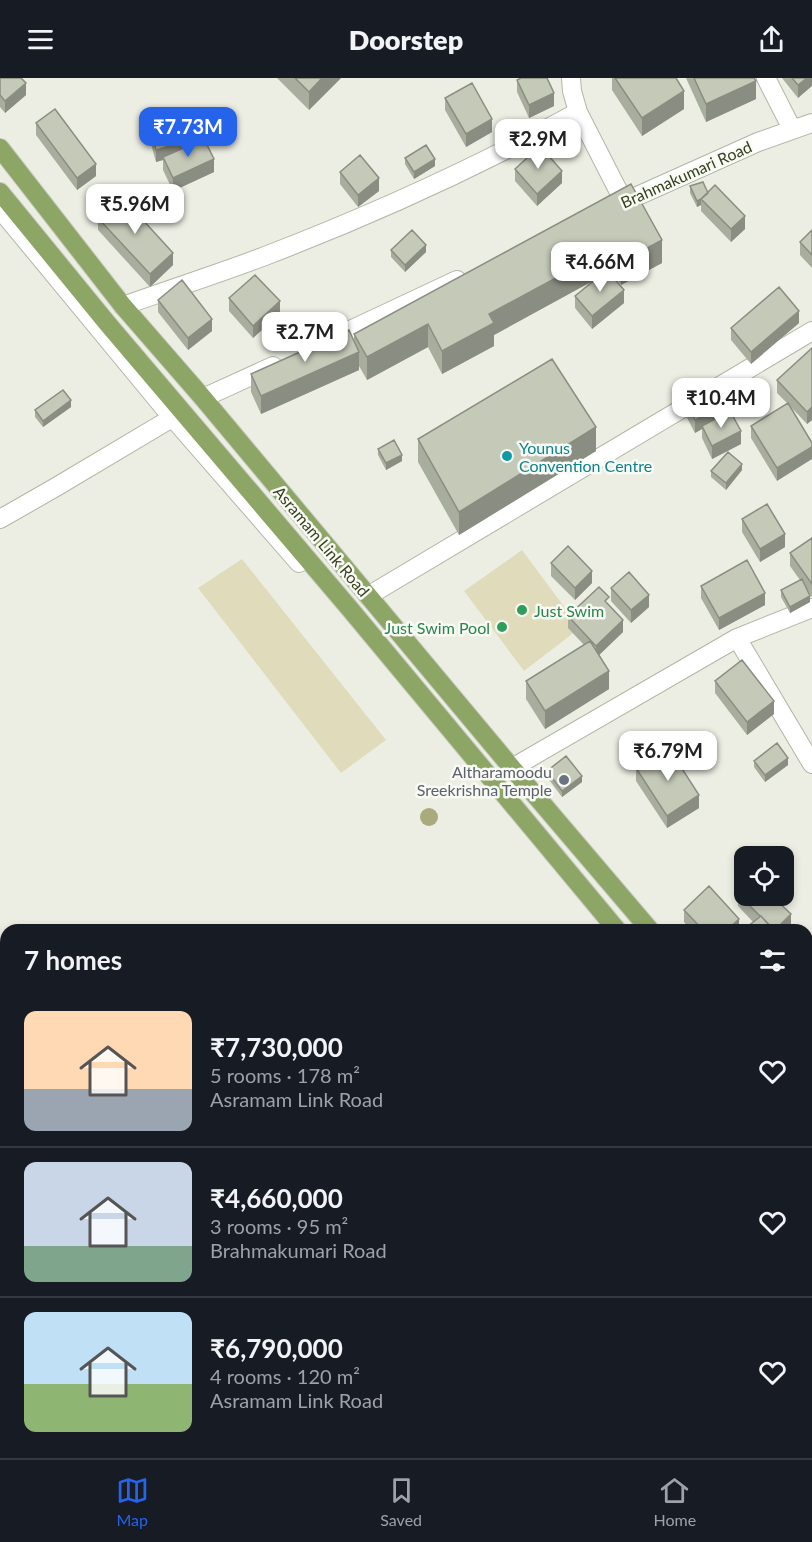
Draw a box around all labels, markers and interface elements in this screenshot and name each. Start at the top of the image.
icon: menu [24,23,57,56]
text: Doorstep [349,23,463,56]
icon: share [755,23,788,56]
pin: ₹7.73M [139,107,237,158]
text: ₹7.73M [153,114,223,138]
pin: ₹2.9M [496,119,580,170]
text: ₹2.9M [509,126,567,150]
street label: Brahmakumari Road [618,137,754,211]
pin: ₹5.96M [86,184,184,235]
text: ₹5.96M [100,191,170,215]
pin: ₹4.66M [551,242,649,293]
text: ₹4.66M [565,249,635,273]
pin: ₹2.7M [263,312,347,363]
text: ₹2.7M [276,319,334,343]
pin: ₹10.4M [672,378,770,429]
text: ₹10.4M [686,385,756,409]
place label: Younus Convention Centre [519,438,652,475]
marker: Younus Convention Centre [500,449,514,463]
street label: Asramam Link Road [270,482,374,600]
place label: Just Swim [534,601,604,620]
marker: Just Swim [515,603,529,617]
place label: Just Swim Pool [385,618,490,637]
marker: Just Swim Pool [495,620,509,634]
pin: ₹6.79M [619,731,717,782]
text: ₹6.79M [633,738,703,762]
place label: Altharamoodu Sreekrishna Temple [417,762,552,799]
marker: Altharamoodu Sreekrishna Temple [557,773,571,787]
map controls [734,846,794,906]
button: locate [734,846,794,906]
text: 7 homes [24,944,122,976]
icon: filters [756,944,789,977]
text: ₹7,730,000 [210,1031,343,1063]
icon: home [72,1035,144,1107]
icon: heart [756,1055,789,1088]
text: 5 rooms · 178 m² [210,1063,360,1087]
text: Asramam Link Road [210,1087,383,1111]
text: ₹4,660,000 [210,1182,343,1214]
icon: home [72,1186,144,1258]
icon: heart [756,1206,789,1239]
text: 3 rooms · 95 m² [210,1214,348,1238]
text: Brahmakumari Road [210,1238,387,1262]
text: ₹6,790,000 [210,1332,343,1364]
icon: home [72,1336,144,1408]
icon: heart [756,1356,789,1389]
text: 4 rooms · 120 m² [210,1364,360,1388]
text: Asramam Link Road [210,1388,383,1412]
tab: Map [116,1474,149,1529]
tab: Saved [380,1474,422,1529]
tab: Home [654,1474,696,1529]

